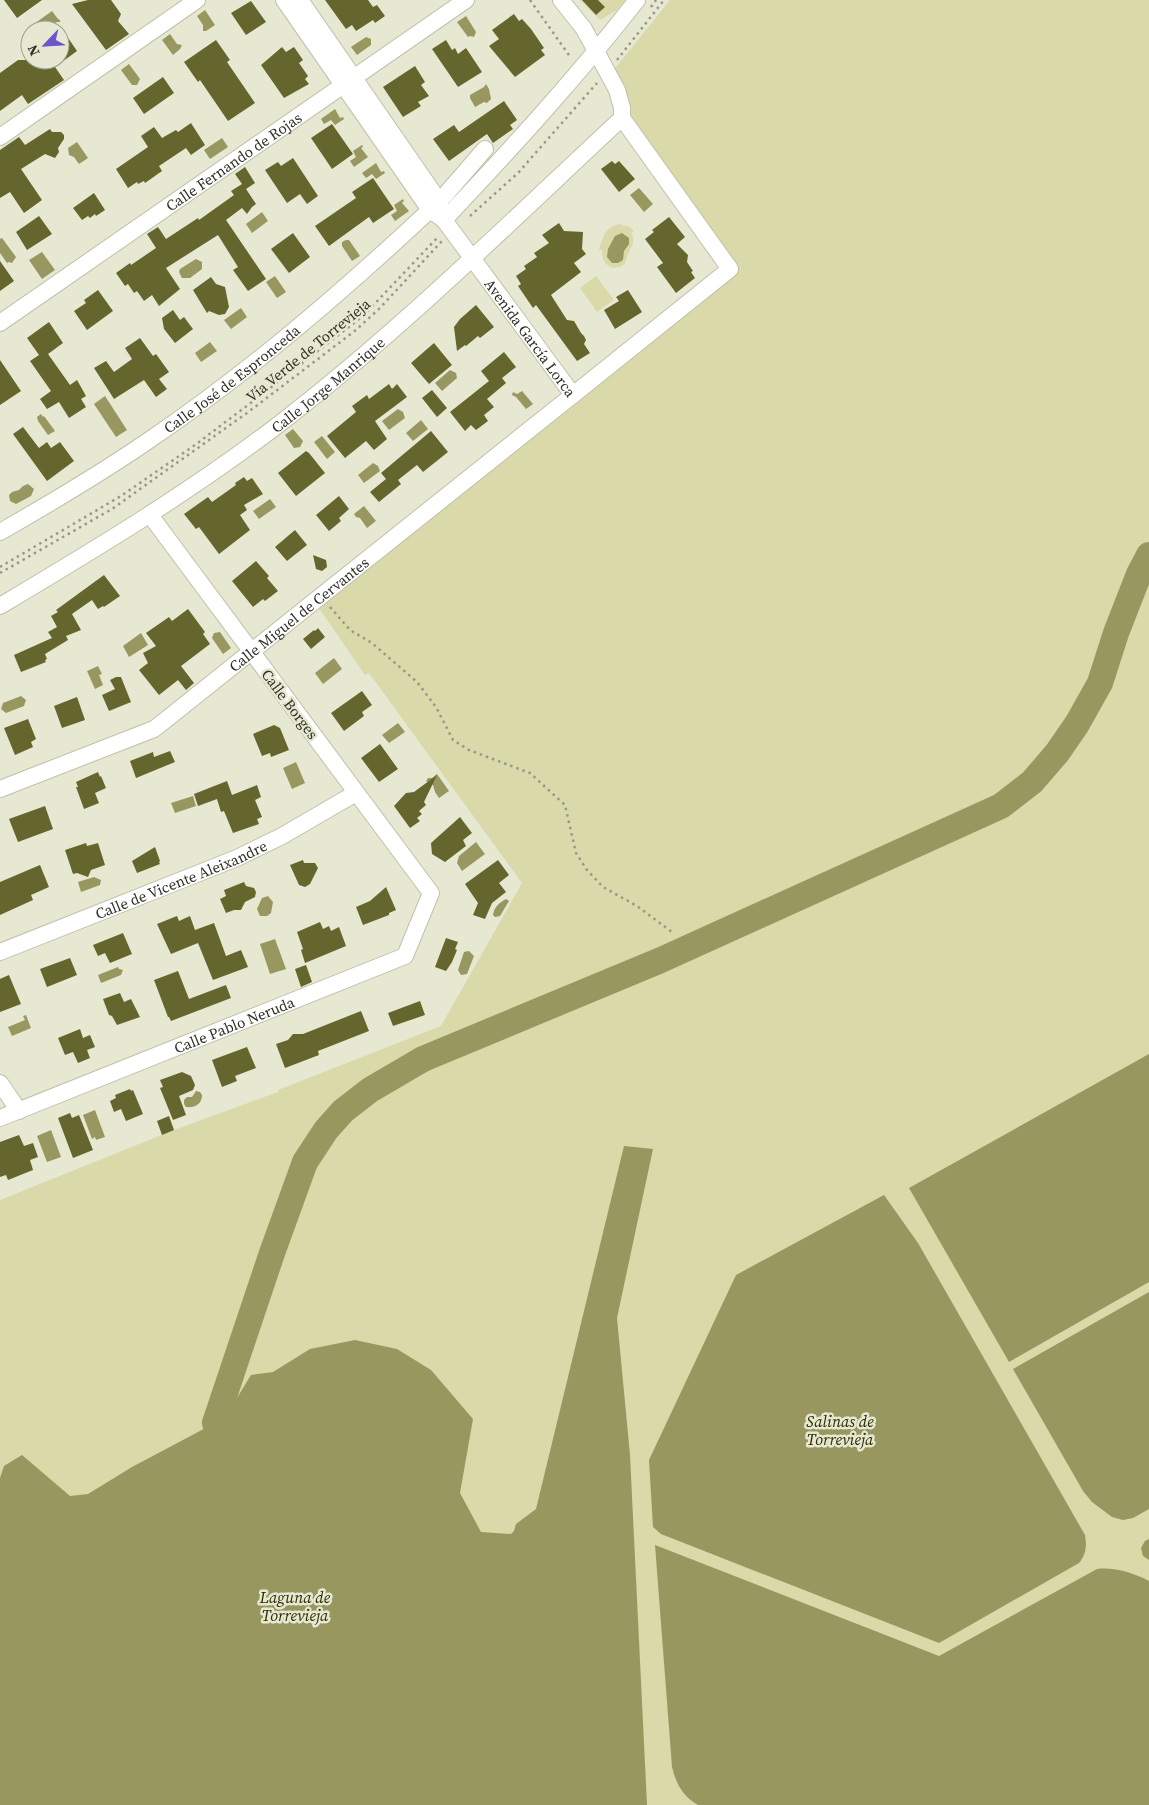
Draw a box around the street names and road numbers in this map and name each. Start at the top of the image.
street label: Calle Fernando de Rojas [161,107,306,216]
street label: Avenida García Lorca [480,274,582,401]
street label: Vía Verde de Torrevieja [241,293,375,407]
street label: Calle José de Espronceda [159,319,304,438]
street label: Calle Jorge Manrique [266,331,389,437]
street label: Calle Miguel de Cervantes [224,552,373,676]
street label: Calle Borges [257,665,323,743]
street label: Calle de Vicente Aleixandre [92,834,271,924]
street label: Calle Pablo Neruda [171,991,298,1058]

